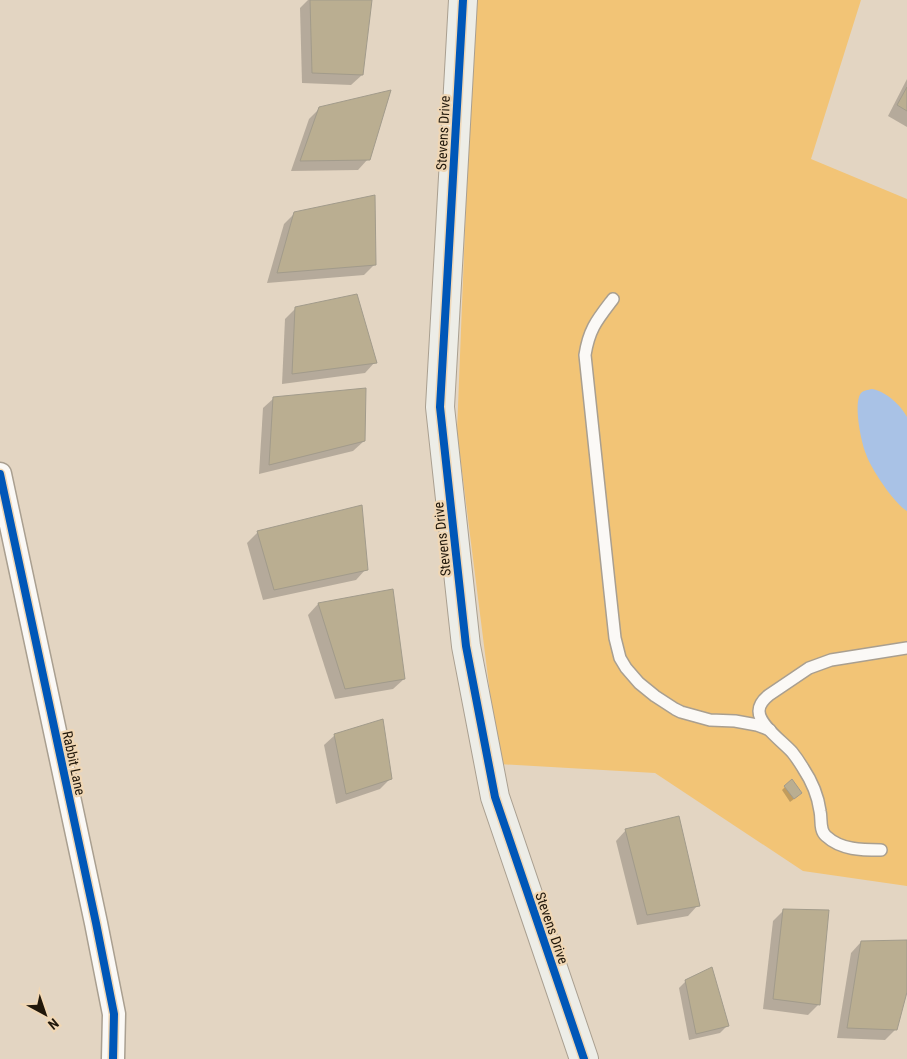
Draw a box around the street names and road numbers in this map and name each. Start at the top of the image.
street label: Stevens Drive [433,95,453,171]
street label: Stevens Drive [430,501,454,577]
street label: Rabbit Lane [59,729,89,797]
street label: Stevens Drive [532,890,572,966]

